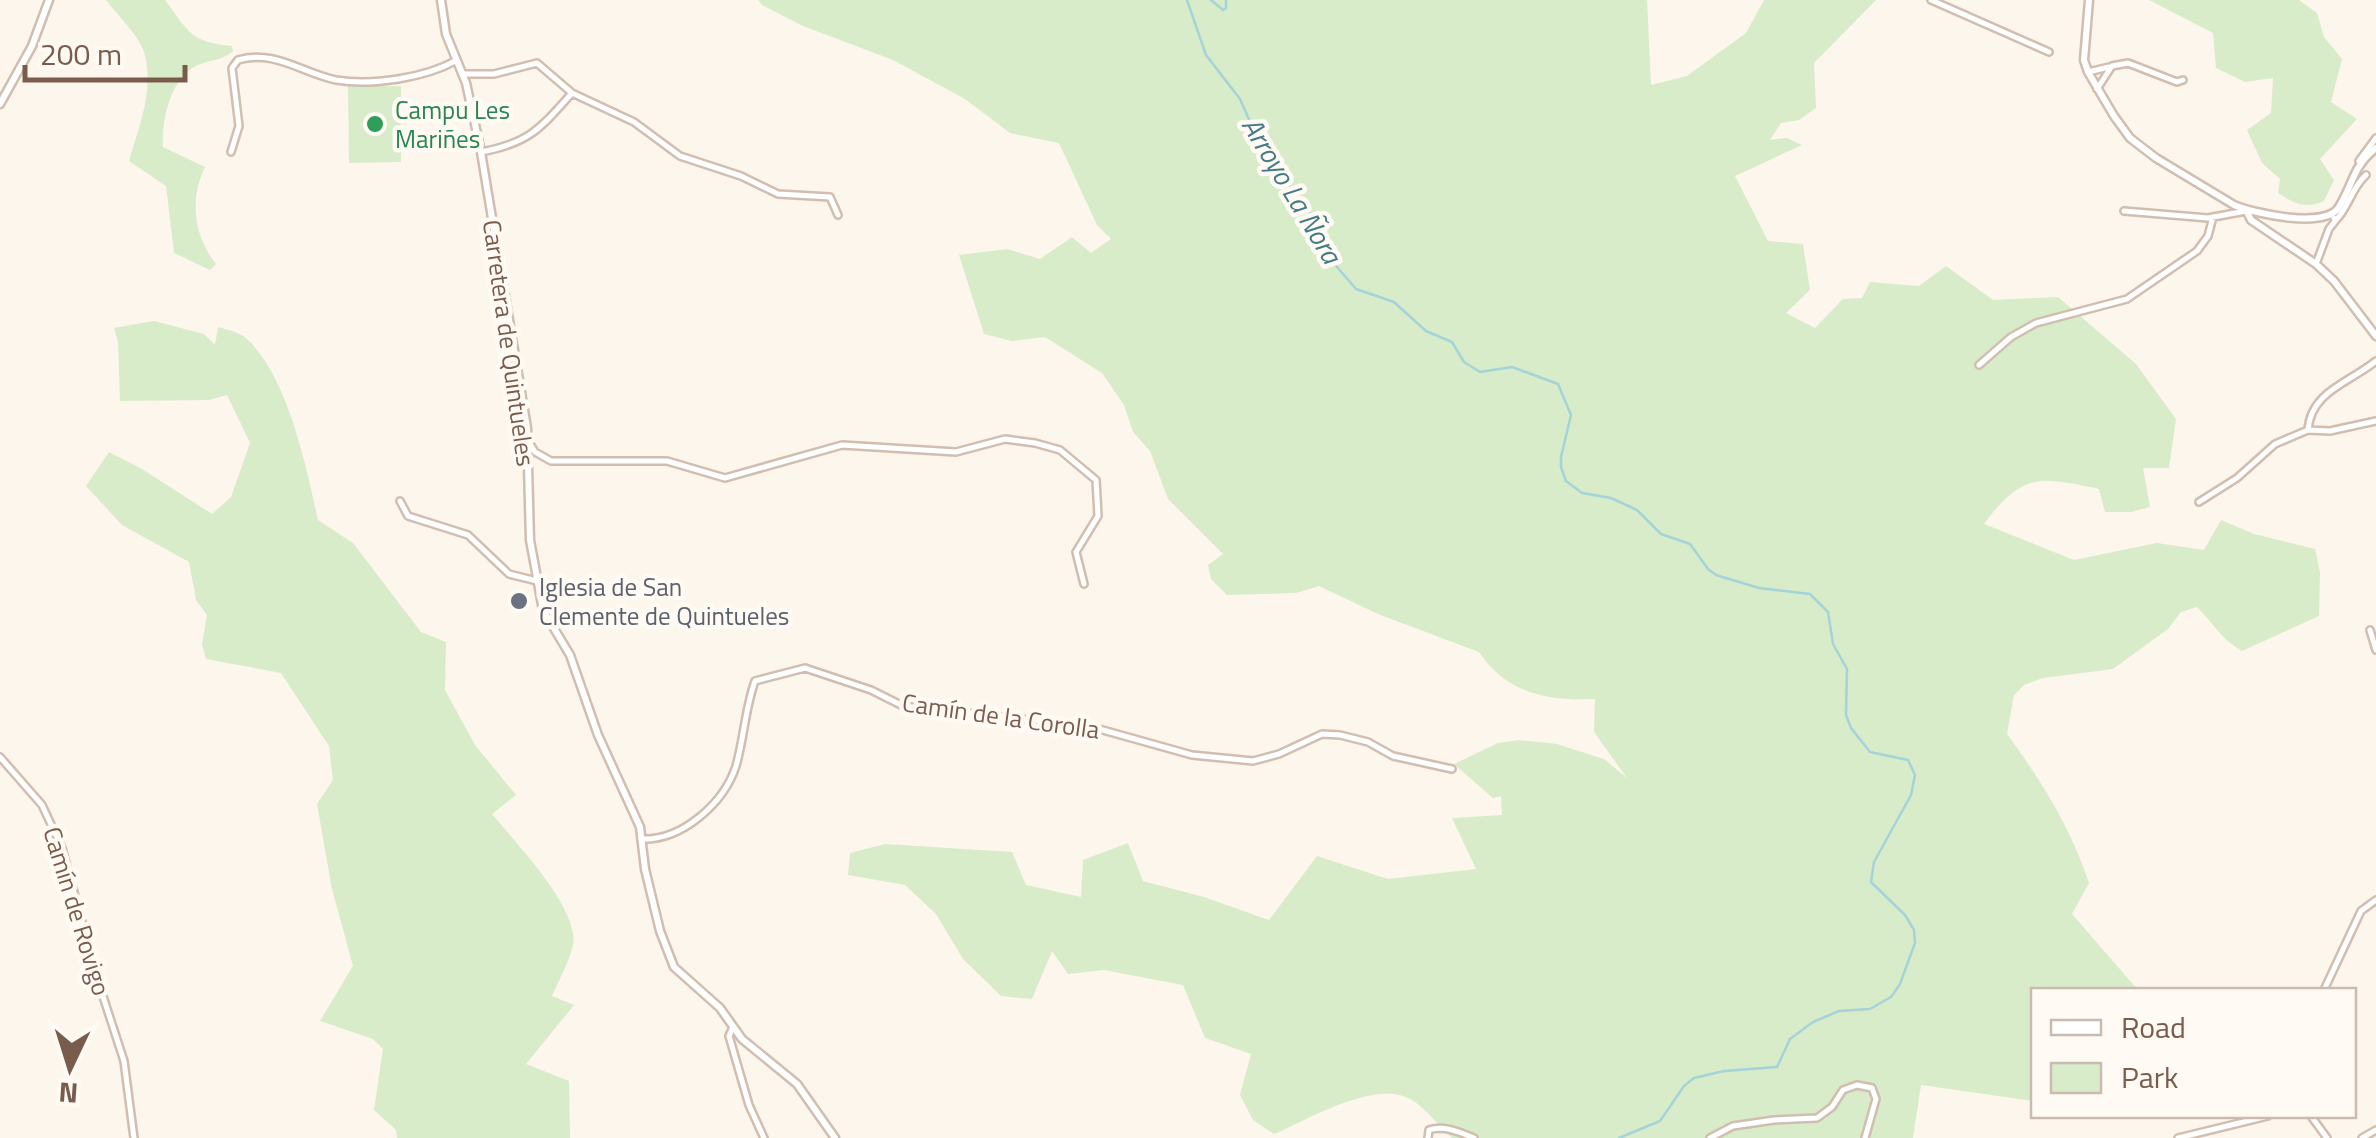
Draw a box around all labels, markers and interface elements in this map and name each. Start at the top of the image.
scale bar [25,20,185,82]
text: 200 m [40,31,122,77]
place label: Campu Les Mariñes [395,91,510,158]
water label: Arroyo La Ñora [1232,108,1354,273]
marker: Campu Les Mariñes [364,113,386,135]
street label: Carretera de Quintueles [473,217,545,469]
place label: Iglesia de San Clemente de Quintueles [539,568,789,635]
marker: Iglesia de San Clemente de Quintueles [508,590,530,612]
street label: Camín de la Corolla [900,683,1103,749]
street label: Camín de Rovigo [33,822,121,1000]
legend [2031,988,2356,1118]
text: Road [2121,1004,2186,1050]
north arrow [20,1018,120,1118]
text: Park [2121,1054,2178,1100]
text: N [57,1071,79,1116]

